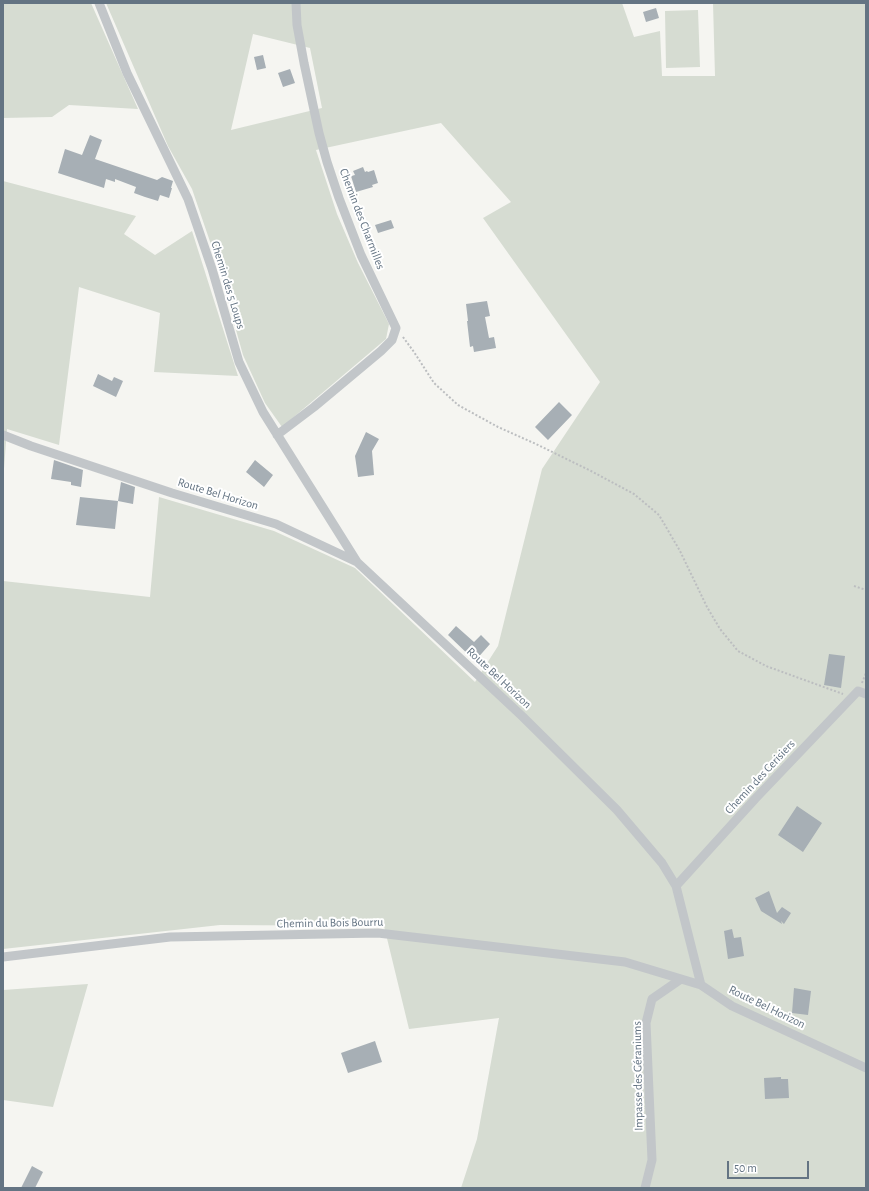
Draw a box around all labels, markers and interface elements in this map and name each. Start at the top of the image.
street label: Chemin des Charmilles [336,166,388,272]
street label: Chemin des 5 Loups [208,239,248,331]
street label: Route Bel Horizon [176,475,260,513]
street label: Route Bel Horizon [464,644,534,712]
street label: Chemin des Cerisiers [722,737,798,817]
street label: Chemin du Bois Bourru [277,915,383,931]
street label: Route Bel Horizon [726,982,808,1032]
street label: Impasse des Géraniums [630,1021,646,1131]
scale bar [729,1153,811,1179]
text: 50 m [734,1162,757,1174]

